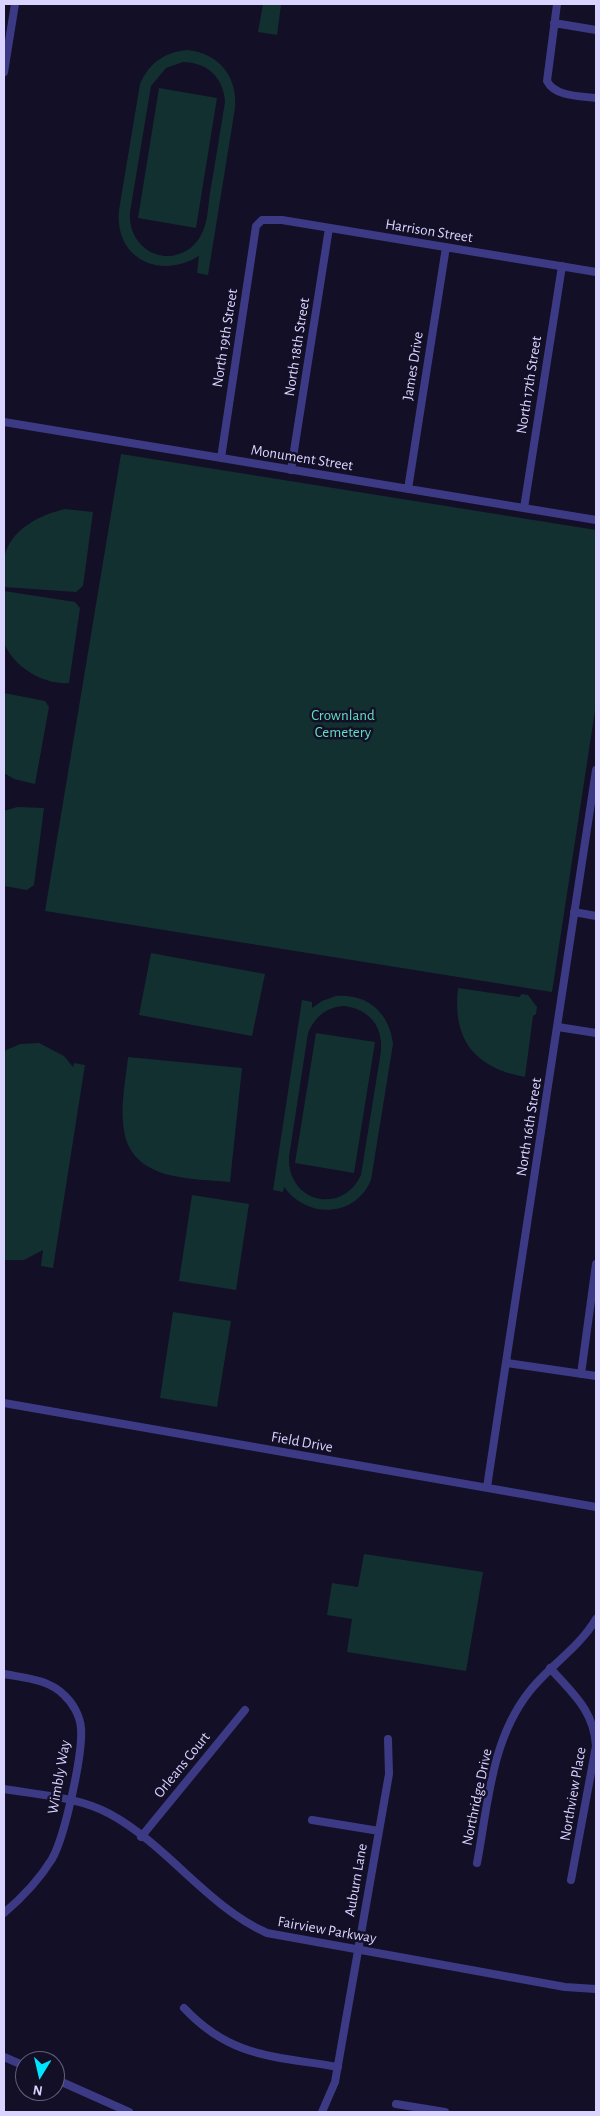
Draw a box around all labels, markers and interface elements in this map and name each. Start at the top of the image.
street label: Harrison Street [384,215,474,247]
street label: North 19th Street [208,287,242,389]
street label: North 18th Street [280,296,314,398]
street label: James Drive [399,330,427,402]
street label: North 17th Street [512,335,546,435]
street label: Monument Street [250,441,354,475]
park label: Crownland Cemetery [311,706,375,741]
street label: North 16th Street [512,1076,546,1178]
street label: Field Drive [270,1428,334,1456]
street label: Orleans Court [150,1728,214,1802]
street label: Wimbly Way [44,1738,74,1816]
street label: Northview Place [556,1746,590,1842]
street label: Northridge Drive [458,1747,496,1847]
street label: Auburn Lane [341,1842,371,1918]
street label: Fairview Parkway [276,1912,378,1948]
north arrow [15,2051,65,2101]
text: N [32,2082,44,2098]

